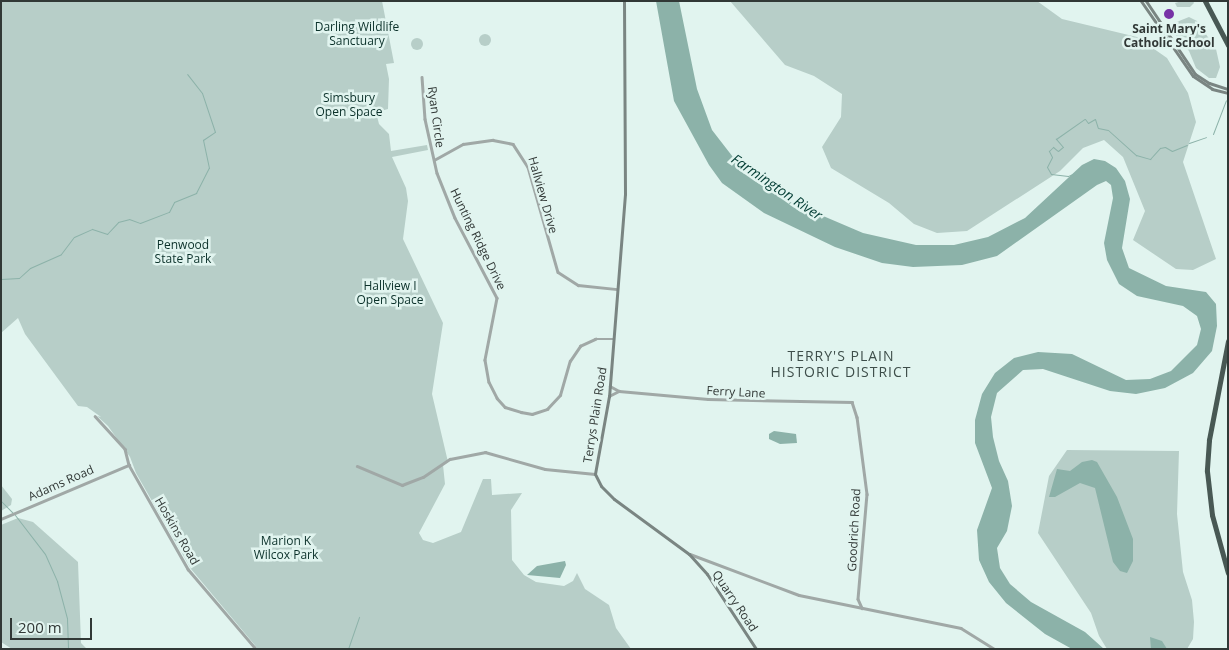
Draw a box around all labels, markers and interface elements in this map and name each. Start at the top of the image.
marker: Saint Mary's Catholic School [1163,8,1175,20]
park label: Darling Wildlife Sanctuary [315,20,399,48]
place label: Saint Mary's Catholic School [1123,22,1215,50]
street label: Ryan Circle [425,86,447,148]
park label: Simsbury Open Space [316,91,382,119]
water label: Farmington River [728,150,826,224]
street label: Hallview Drive [525,155,561,235]
street label: Hunting Ridge Drive [447,186,509,292]
park label: Penwood State Park [155,238,211,266]
park label: Hallview I Open Space [357,279,423,307]
district label: TERRY'S PLAIN HISTORIC DISTRICT [768,348,914,381]
street label: Terrys Plain Road [580,366,610,464]
street label: Ferry Lane [706,383,766,401]
street label: Adams Road [26,462,96,504]
street label: Goodrich Road [845,488,863,572]
street label: Hoskins Road [152,495,202,567]
park label: Marion K Wilcox Park [254,534,318,562]
street label: Quarry Road [709,568,761,634]
scale bar [12,608,95,640]
text: 200 m [18,617,62,637]

